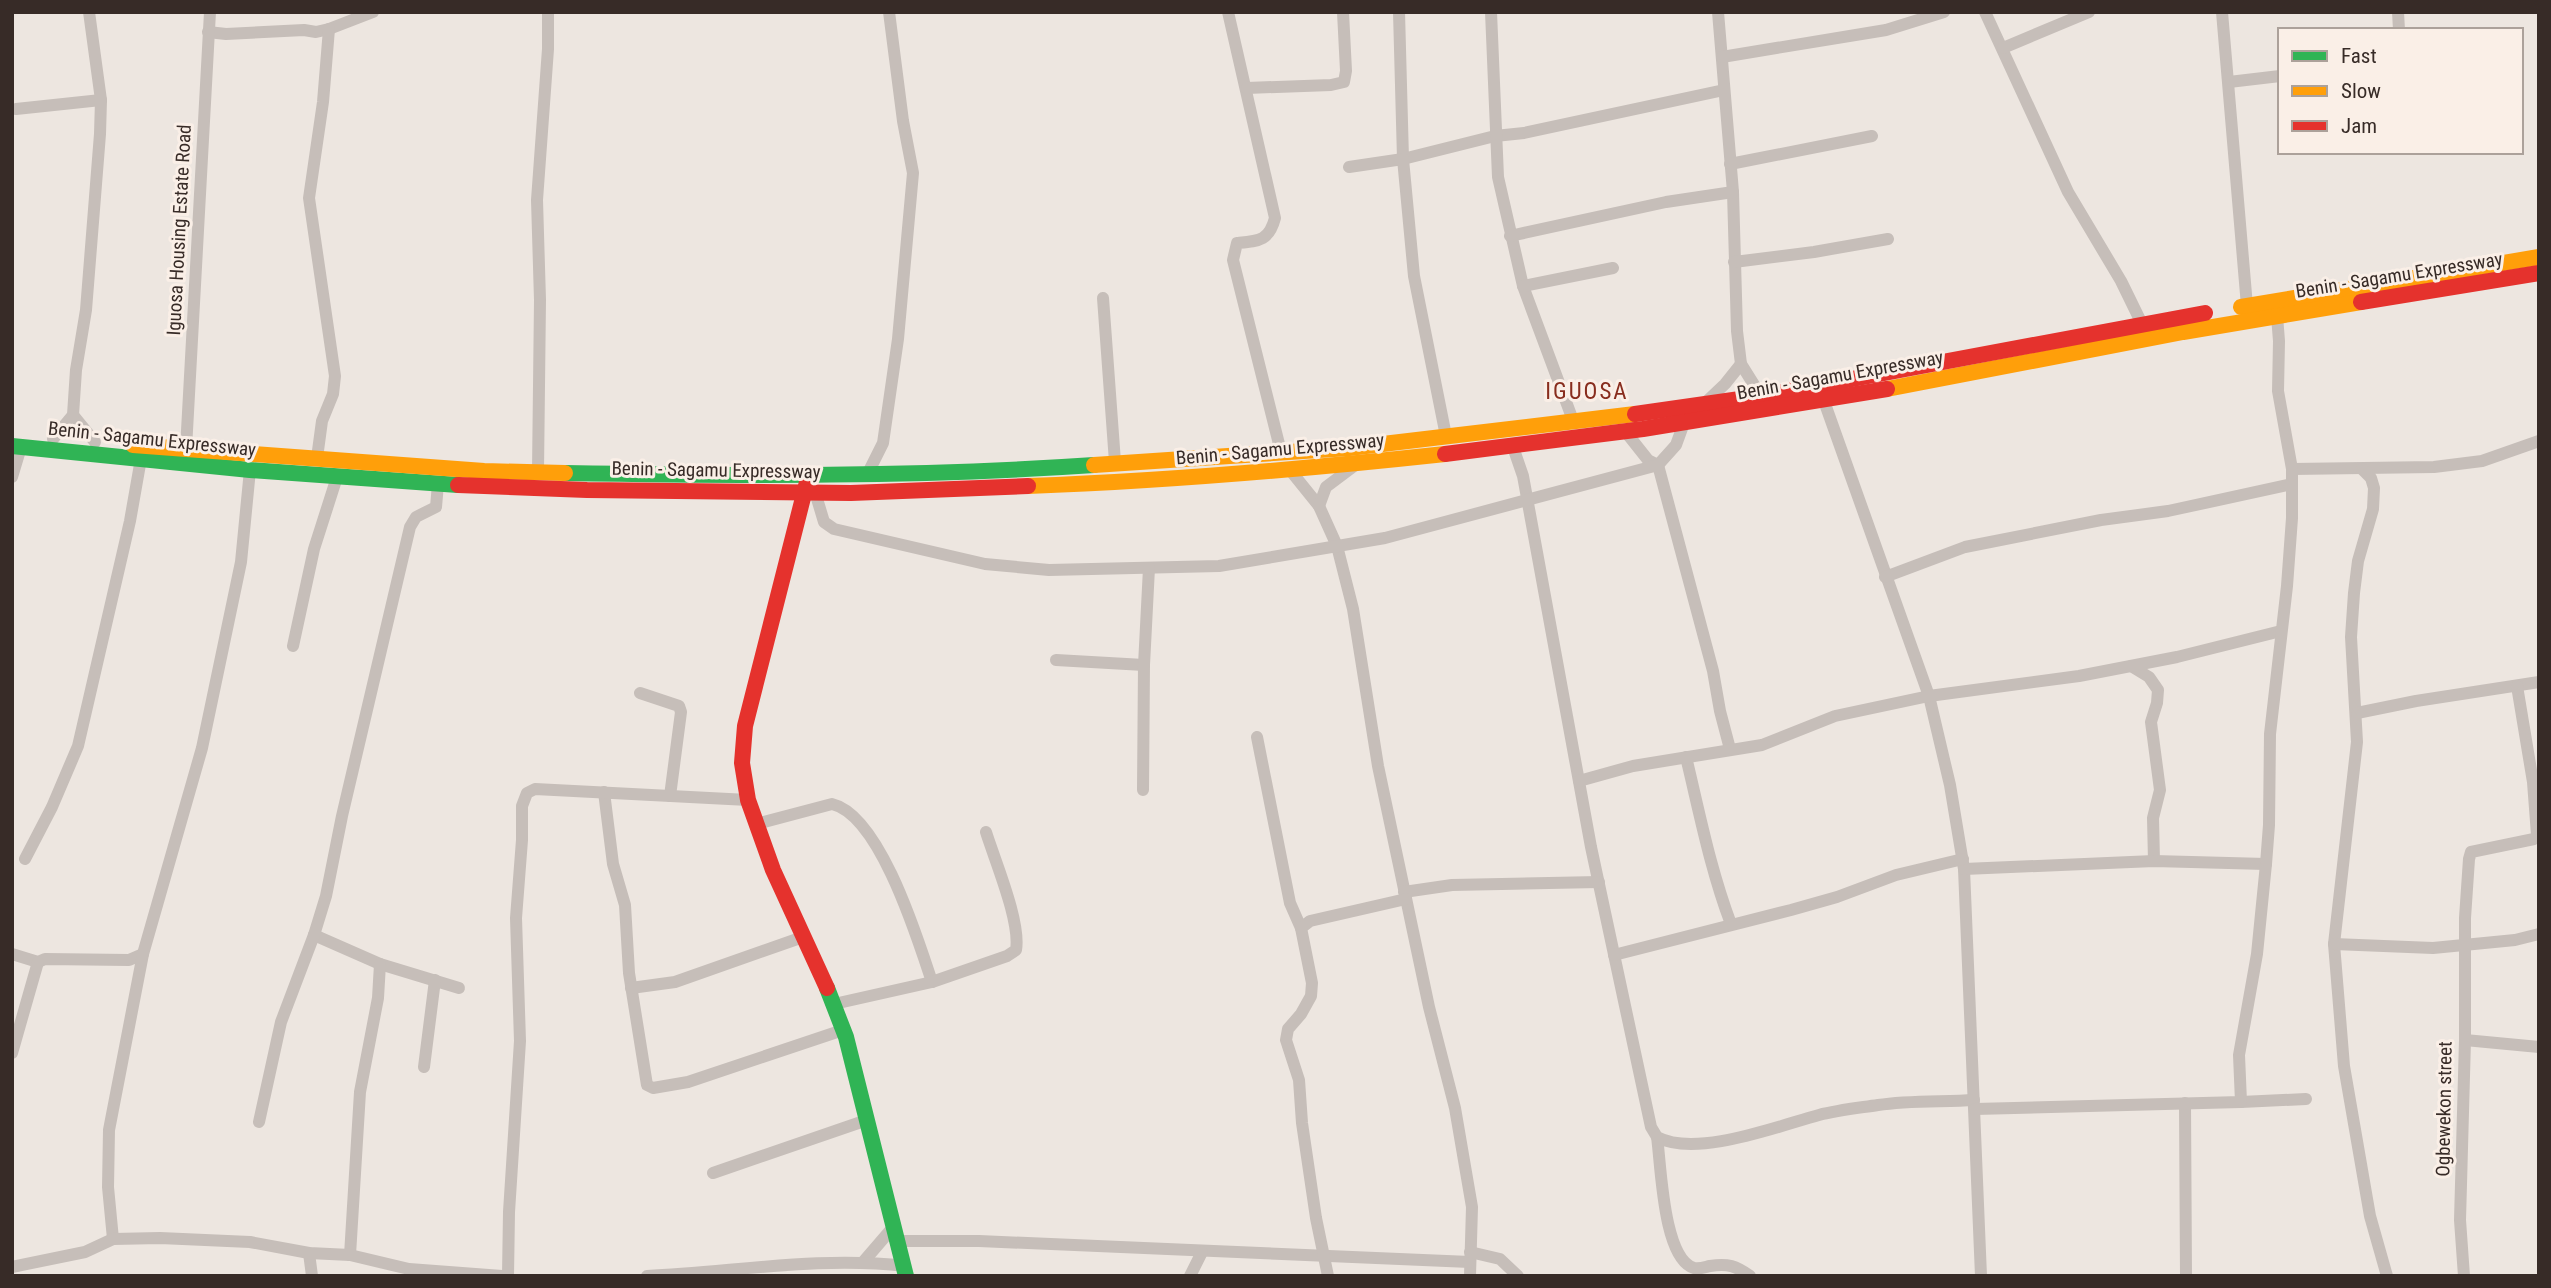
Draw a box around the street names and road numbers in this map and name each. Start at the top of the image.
street label: Iguosa Housing Estate Road [162,124,196,336]
street label: Benin - Sagamu Expressway [2294,247,2504,303]
street label: Benin - Sagamu Expressway [1735,346,1945,404]
street label: Benin - Sagamu Expressway [47,417,257,461]
street label: Benin - Sagamu Expressway [1175,428,1385,470]
street label: Benin - Sagamu Expressway [611,457,821,483]
street label: Ogbewekon street [2431,1041,2457,1177]

